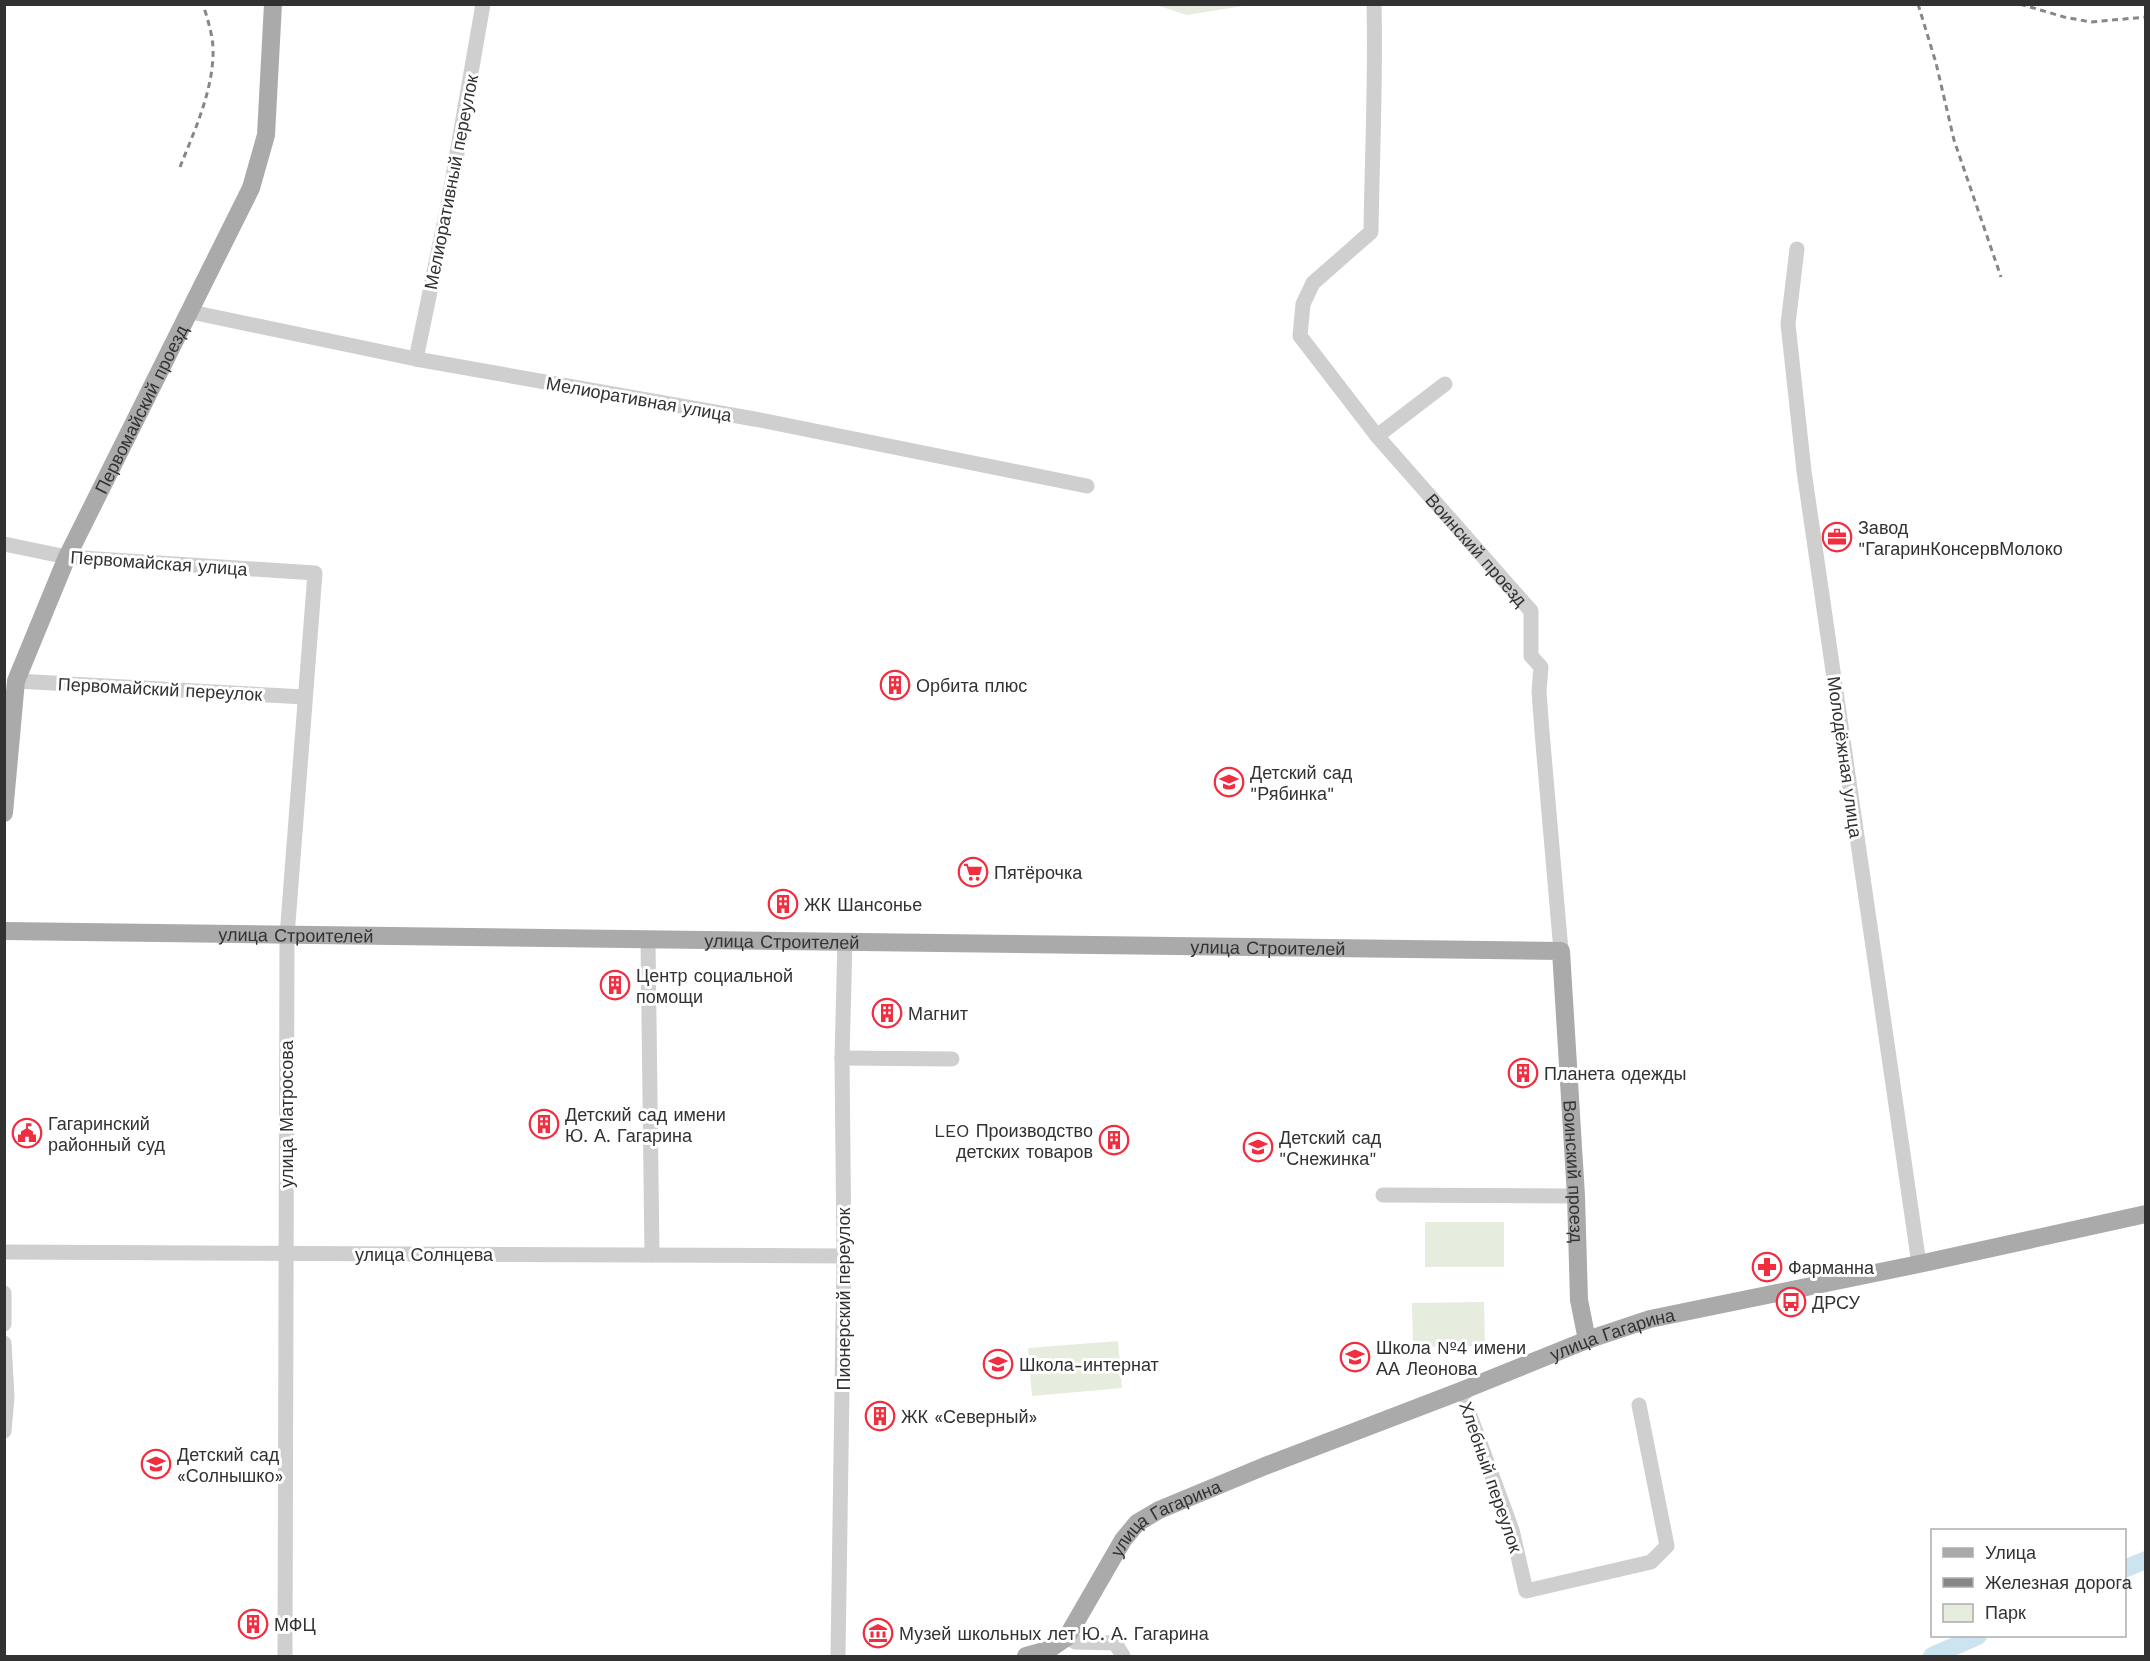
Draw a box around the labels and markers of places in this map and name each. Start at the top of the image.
place label: Завод "ГагаринКонсервМолоко [1858,517,2063,559]
office icon: Завод "ГагаринКонсервМолоко [1821,521,1853,553]
building icon: Орбита плюс [879,669,911,701]
place label: Орбита плюс [916,675,1027,696]
place label: Детский сад "Рябинка" [1250,762,1353,804]
school or university icon: Детский сад "Рябинка" [1213,766,1245,798]
supermarket icon: Пятёрочка [957,856,989,888]
place label: Пятёрочка [994,862,1083,883]
building icon: ЖК Шансонье [767,888,799,920]
place label: ЖК Шансонье [804,894,922,915]
place label: Центр социальной помощи [636,965,793,1007]
building icon: Центр социальной помощи [599,969,631,1001]
building icon: Магнит [871,997,903,1029]
place label: Магнит [908,1003,968,1024]
building icon: Планета одежды [1507,1057,1539,1089]
place label: Планета одежды [1544,1063,1686,1084]
place label: Детский сад имени Ю. А. Гагарина [565,1104,726,1146]
building icon: Детский сад имени Ю. А. Гагарина [528,1108,560,1140]
place label: Гагаринский районный суд [48,1113,166,1155]
public building icon: Гагаринский районный суд [11,1117,43,1149]
place label: LEO Производство детских товаров [934,1120,1093,1162]
building icon: LEO Производство детских товаров [1098,1124,1130,1156]
place label: Детский сад "Снежинка" [1279,1127,1382,1169]
school or university icon: Детский сад "Снежинка" [1242,1131,1274,1163]
pharmacy icon: Фарманна [1751,1251,1783,1283]
place label: Фарманна [1788,1257,1875,1278]
bus stop icon: ДРСУ [1775,1286,1807,1318]
place label: ДРСУ [1812,1292,1860,1313]
place label: Школа №4 имени АА Леонова [1376,1337,1526,1379]
school or university icon: Школа №4 имени АА Леонова [1339,1341,1371,1373]
school or university icon: Школа-интернат [982,1348,1014,1380]
place label: Школа-интернат [1019,1354,1159,1375]
building icon: ЖК «Северный» [864,1400,896,1432]
place label: ЖК «Северный» [901,1406,1037,1427]
place label: Детский сад «Солнышко» [177,1444,283,1486]
school or university icon: Детский сад «Солнышко» [140,1448,172,1480]
building icon: МФЦ [237,1608,269,1640]
place label: МФЦ [274,1614,316,1635]
museum icon: Музей школьных лет Ю. А. Гагарина [862,1617,894,1649]
place label: Музей школьных лет Ю. А. Гагарина [899,1623,1210,1644]

